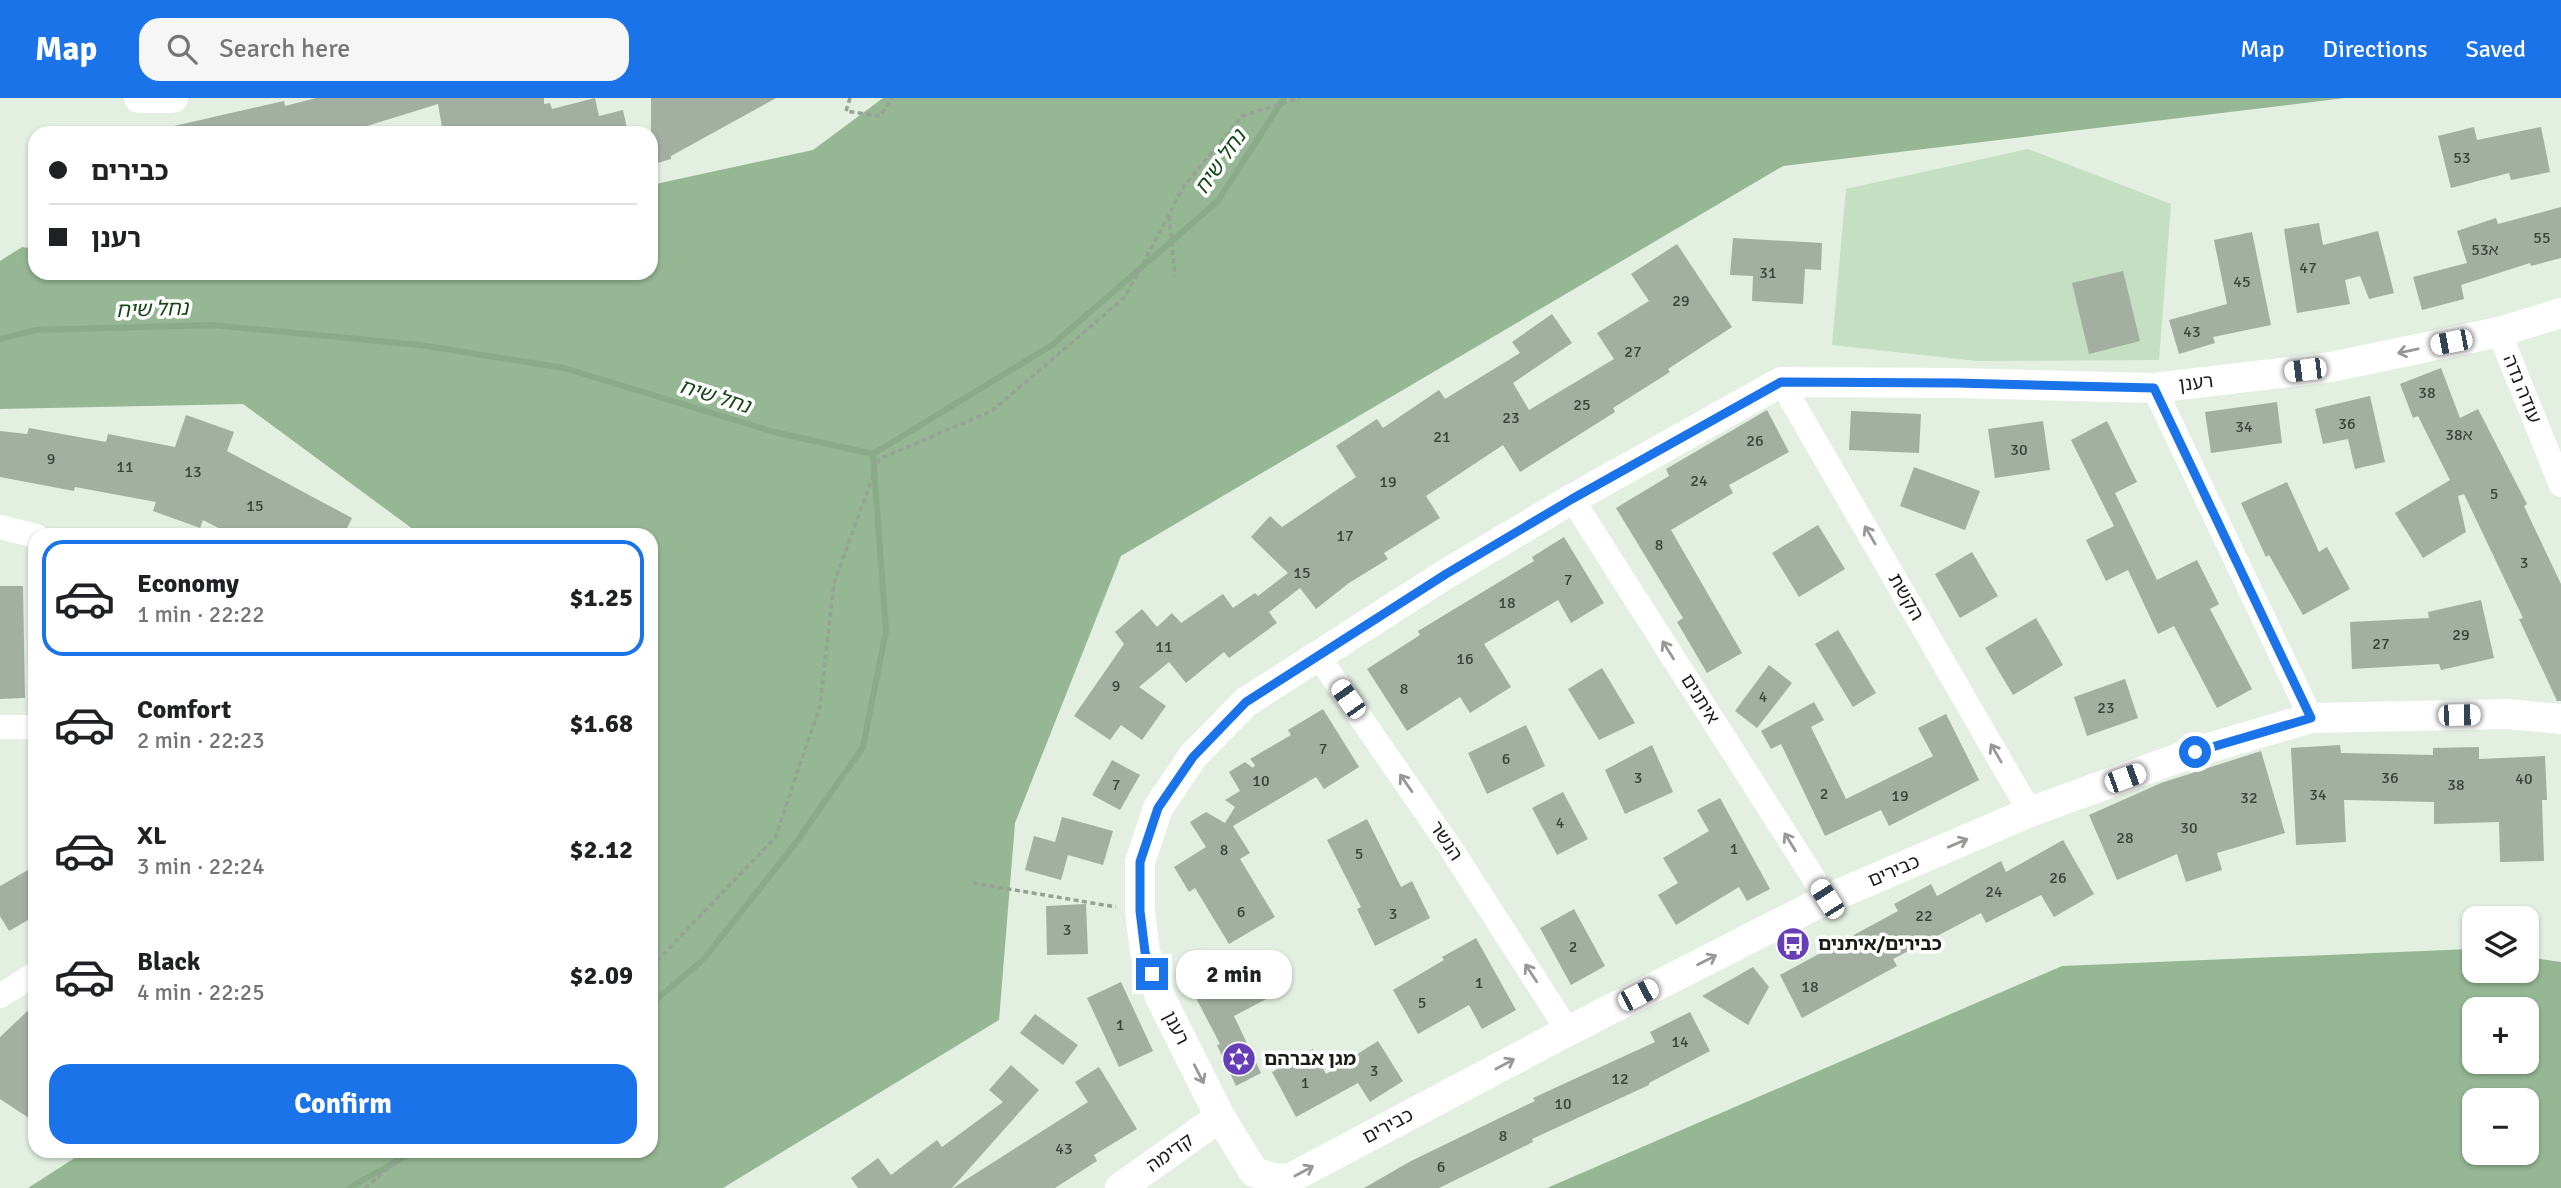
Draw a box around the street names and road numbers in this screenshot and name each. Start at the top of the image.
street label: עודה נדה [2497,351,2547,427]
street label: רענן [2177,369,2215,397]
street label: הקשת [1883,569,1929,625]
street label: איתנים [1675,669,1725,729]
street label: הנשר [1424,817,1468,865]
street label: כבירים [1865,849,1923,893]
street label: רענן [1157,1007,1195,1049]
street label: כבירים [1359,1103,1417,1149]
street label: קדימה [1142,1128,1198,1178]

